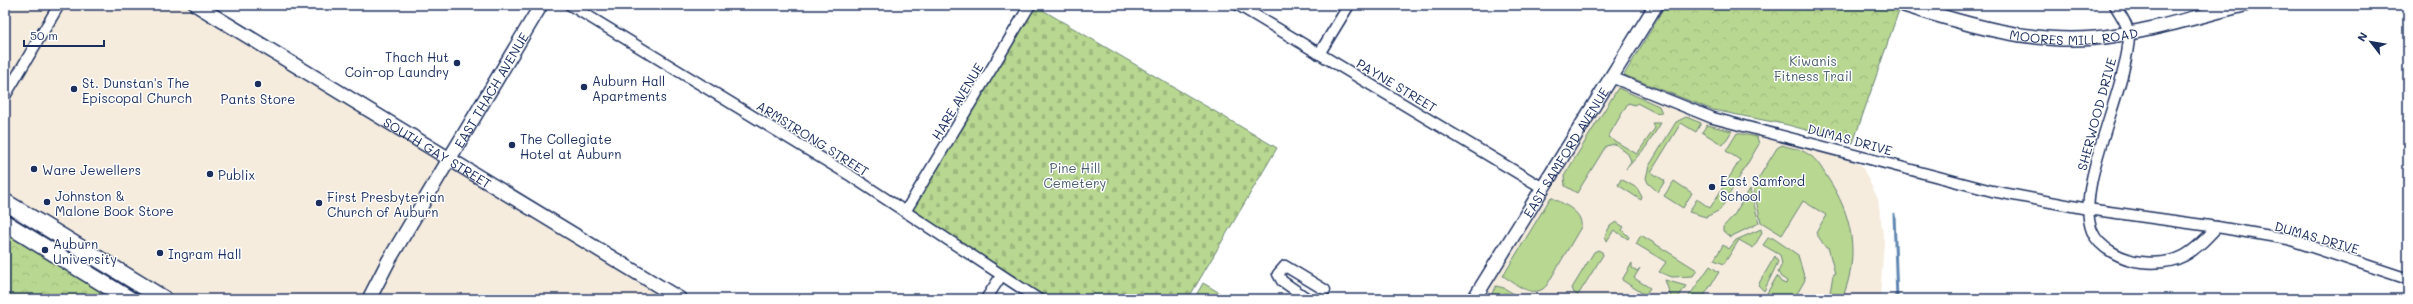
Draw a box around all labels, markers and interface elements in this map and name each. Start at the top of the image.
scale bar [24,22,104,48]
north arrow [2351,22,2391,62]
street label: MOORES MILL ROAD [2008,23,2139,48]
text: 50 m [30,27,58,43]
street label: EAST THACH AVENUE [450,29,531,151]
text: N [2353,29,2371,44]
place label: Thach Hut Coin-op Laundry [345,48,449,80]
park label: Kiwanis Fitness Trail [1774,52,1852,84]
street label: PAYNE STREET [1354,54,1440,116]
street label: SHERWOOD DRIVE [2073,56,2119,172]
marker: Thach Hut Coin-op Laundry [452,58,462,68]
street label: HARE AVENUE [927,59,987,143]
place label: Auburn Hall Apartments [592,72,667,104]
place label: St. Dunstan's The Episcopal Church [82,74,192,106]
marker: Pants Store [253,79,263,89]
marker: Auburn Hall Apartments [579,82,589,92]
marker: St. Dunstan's The Episcopal Church [69,84,79,94]
street label: EAST SAMFORD AVENUE [1518,84,1612,220]
place label: Pants Store [221,90,295,107]
street label: ARMSTRONG STREET [754,97,872,179]
street label: SOUTH GAY STREET [381,113,495,191]
street label: DUMAS DRIVE [1806,120,1894,158]
place label: The Collegiate Hotel at Auburn [520,130,621,162]
marker: The Collegiate Hotel at Auburn [507,140,517,150]
park label: Pine Hill Cemetery [1044,159,1107,191]
place label: Ware Jewellers [42,161,141,178]
marker: Ware Jewellers [29,164,39,174]
place label: Publix [218,166,256,183]
marker: Publix [205,169,215,179]
place label: East Samford School [1720,172,1805,204]
marker: East Samford School [1707,182,1717,192]
place label: Johnston & Malone Book Store [55,187,174,219]
place label: First Presbyterian Church of Auburn [327,188,444,220]
marker: Johnston & Malone Book Store [42,197,52,207]
marker: First Presbyterian Church of Auburn [314,198,324,208]
street label: DUMAS DRIVE [2273,217,2361,257]
place label: Auburn University [53,235,117,267]
marker: Auburn University [40,245,50,255]
place label: Ingram Hall [168,245,241,262]
marker: Ingram Hall [155,248,165,258]

